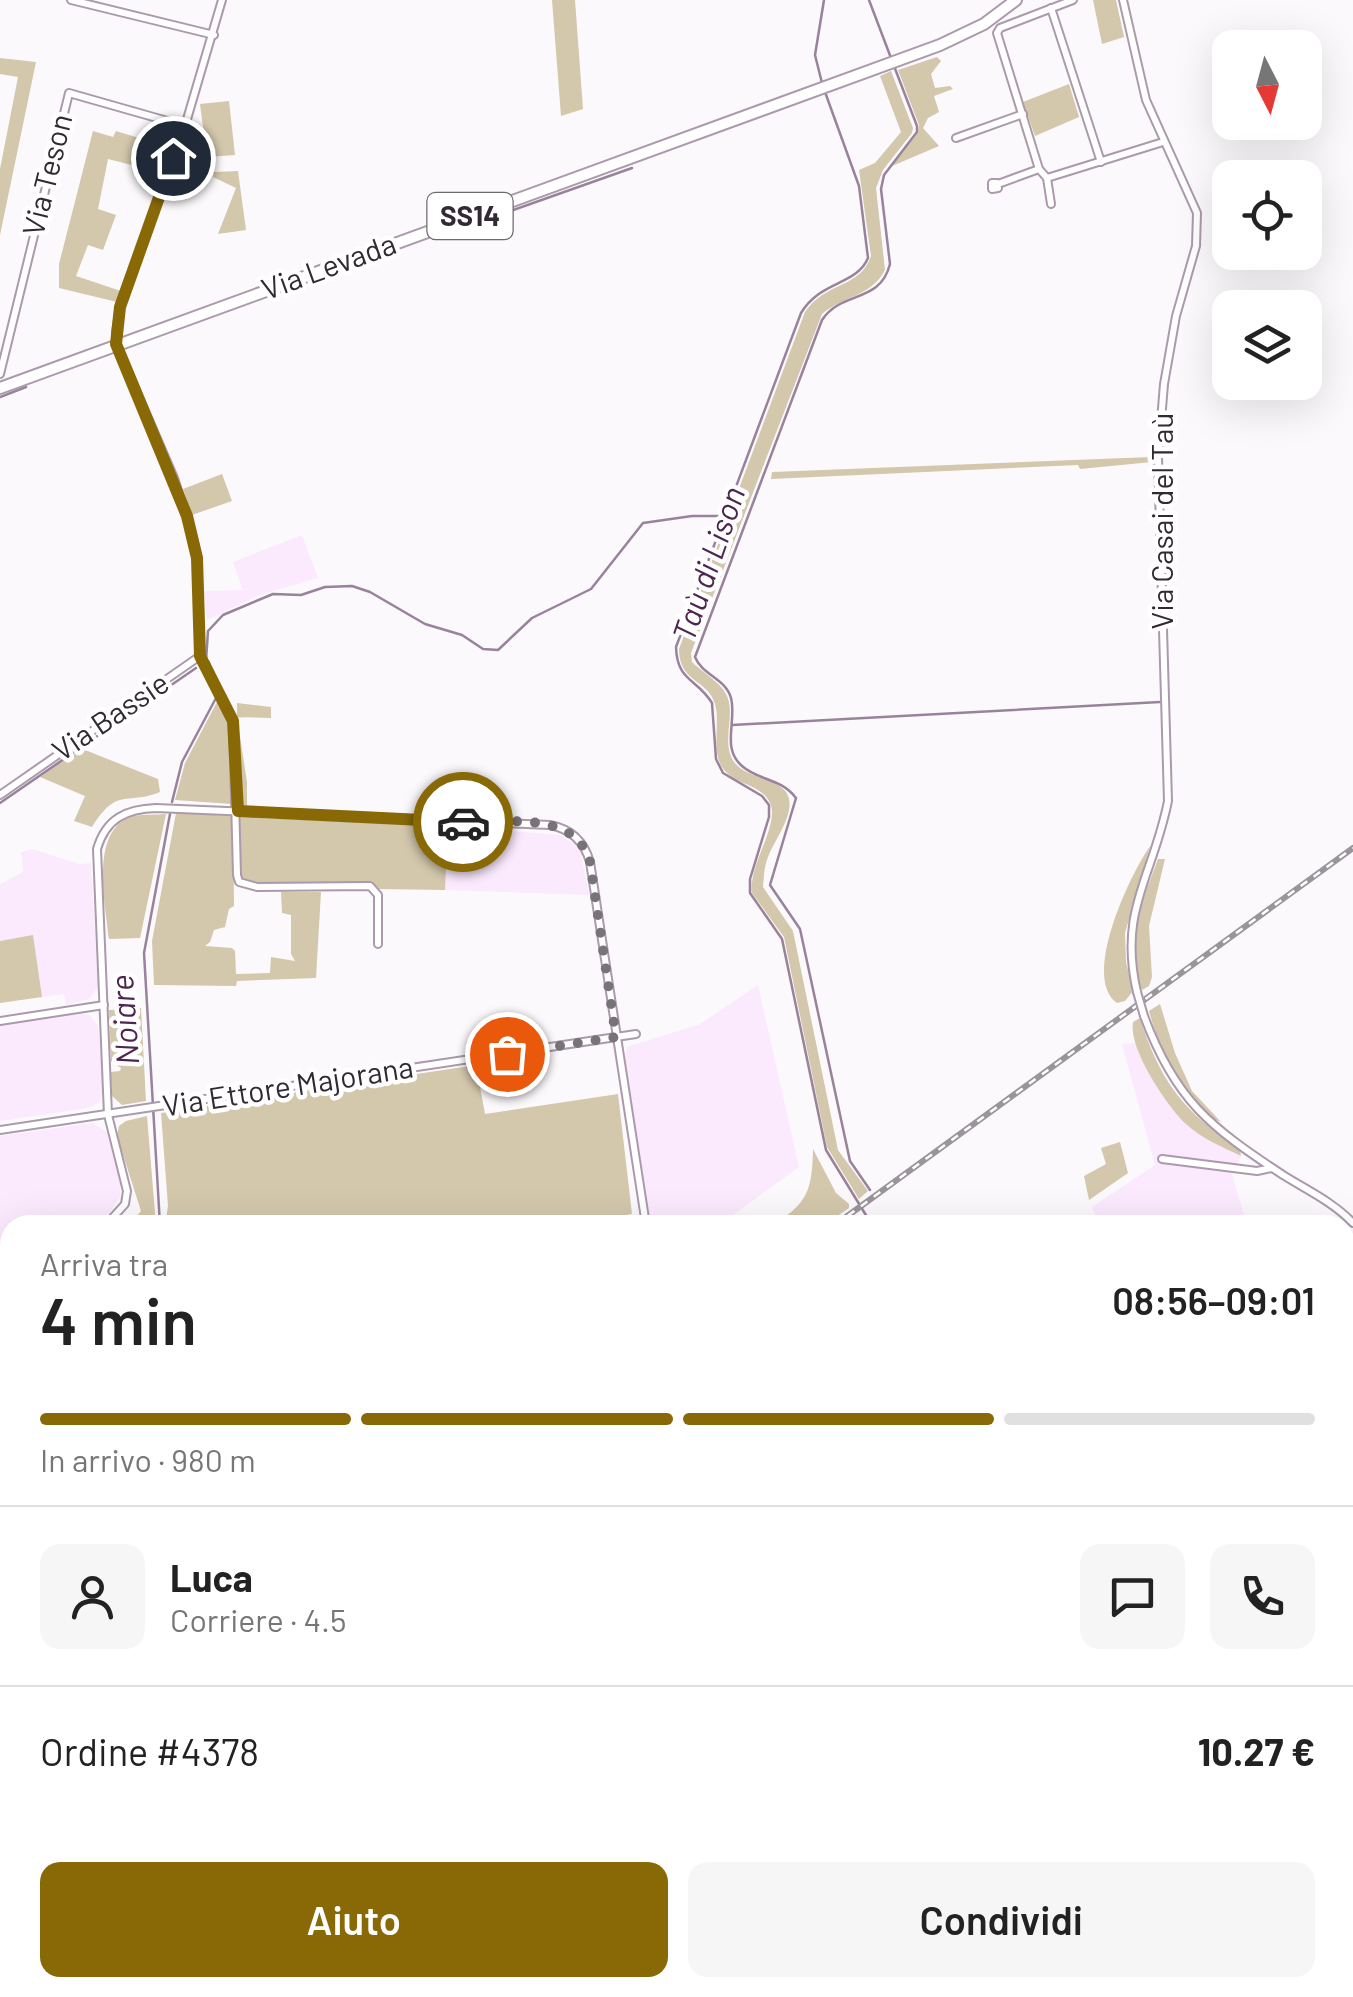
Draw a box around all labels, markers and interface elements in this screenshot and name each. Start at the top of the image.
north arrow [1212,30,1322,140]
map controls [1212,30,1322,400]
street label: Via Teson [14,110,79,239]
pin [131,116,216,201]
icon: home [146,131,201,186]
button: locate [1212,160,1322,270]
road number: SS14 [428,193,512,239]
street label: Via Levada [256,224,400,306]
button: layers [1212,290,1322,400]
street label: Via Casai del Taù [1143,413,1179,629]
water label: Taù di Lison [663,481,751,646]
street label: Via Bassie [45,663,175,767]
courier [413,772,513,872]
icon: car [436,795,491,850]
water label: Noiare [101,974,145,1067]
pin [465,1012,550,1097]
icon: bag [480,1027,535,1082]
street label: Via Ettore Majorana [160,1047,416,1123]
text: Arriva tra [40,1244,168,1282]
text: 08:56–09:01 [1112,1277,1315,1323]
text: 4 min [40,1280,197,1358]
text: In arrivo · 980 m [40,1440,256,1478]
button: person [40,1544,145,1649]
button: chat [1080,1544,1185,1649]
button: phone [1210,1544,1315,1649]
text: Luca [170,1554,253,1600]
text: Corriere · 4.5 [170,1600,346,1638]
text: Ordine #4378 [40,1728,259,1774]
text: 10.27 € [1198,1728,1315,1774]
button: Aiuto [40,1862,668,1977]
button: Condividi [688,1862,1315,1977]

